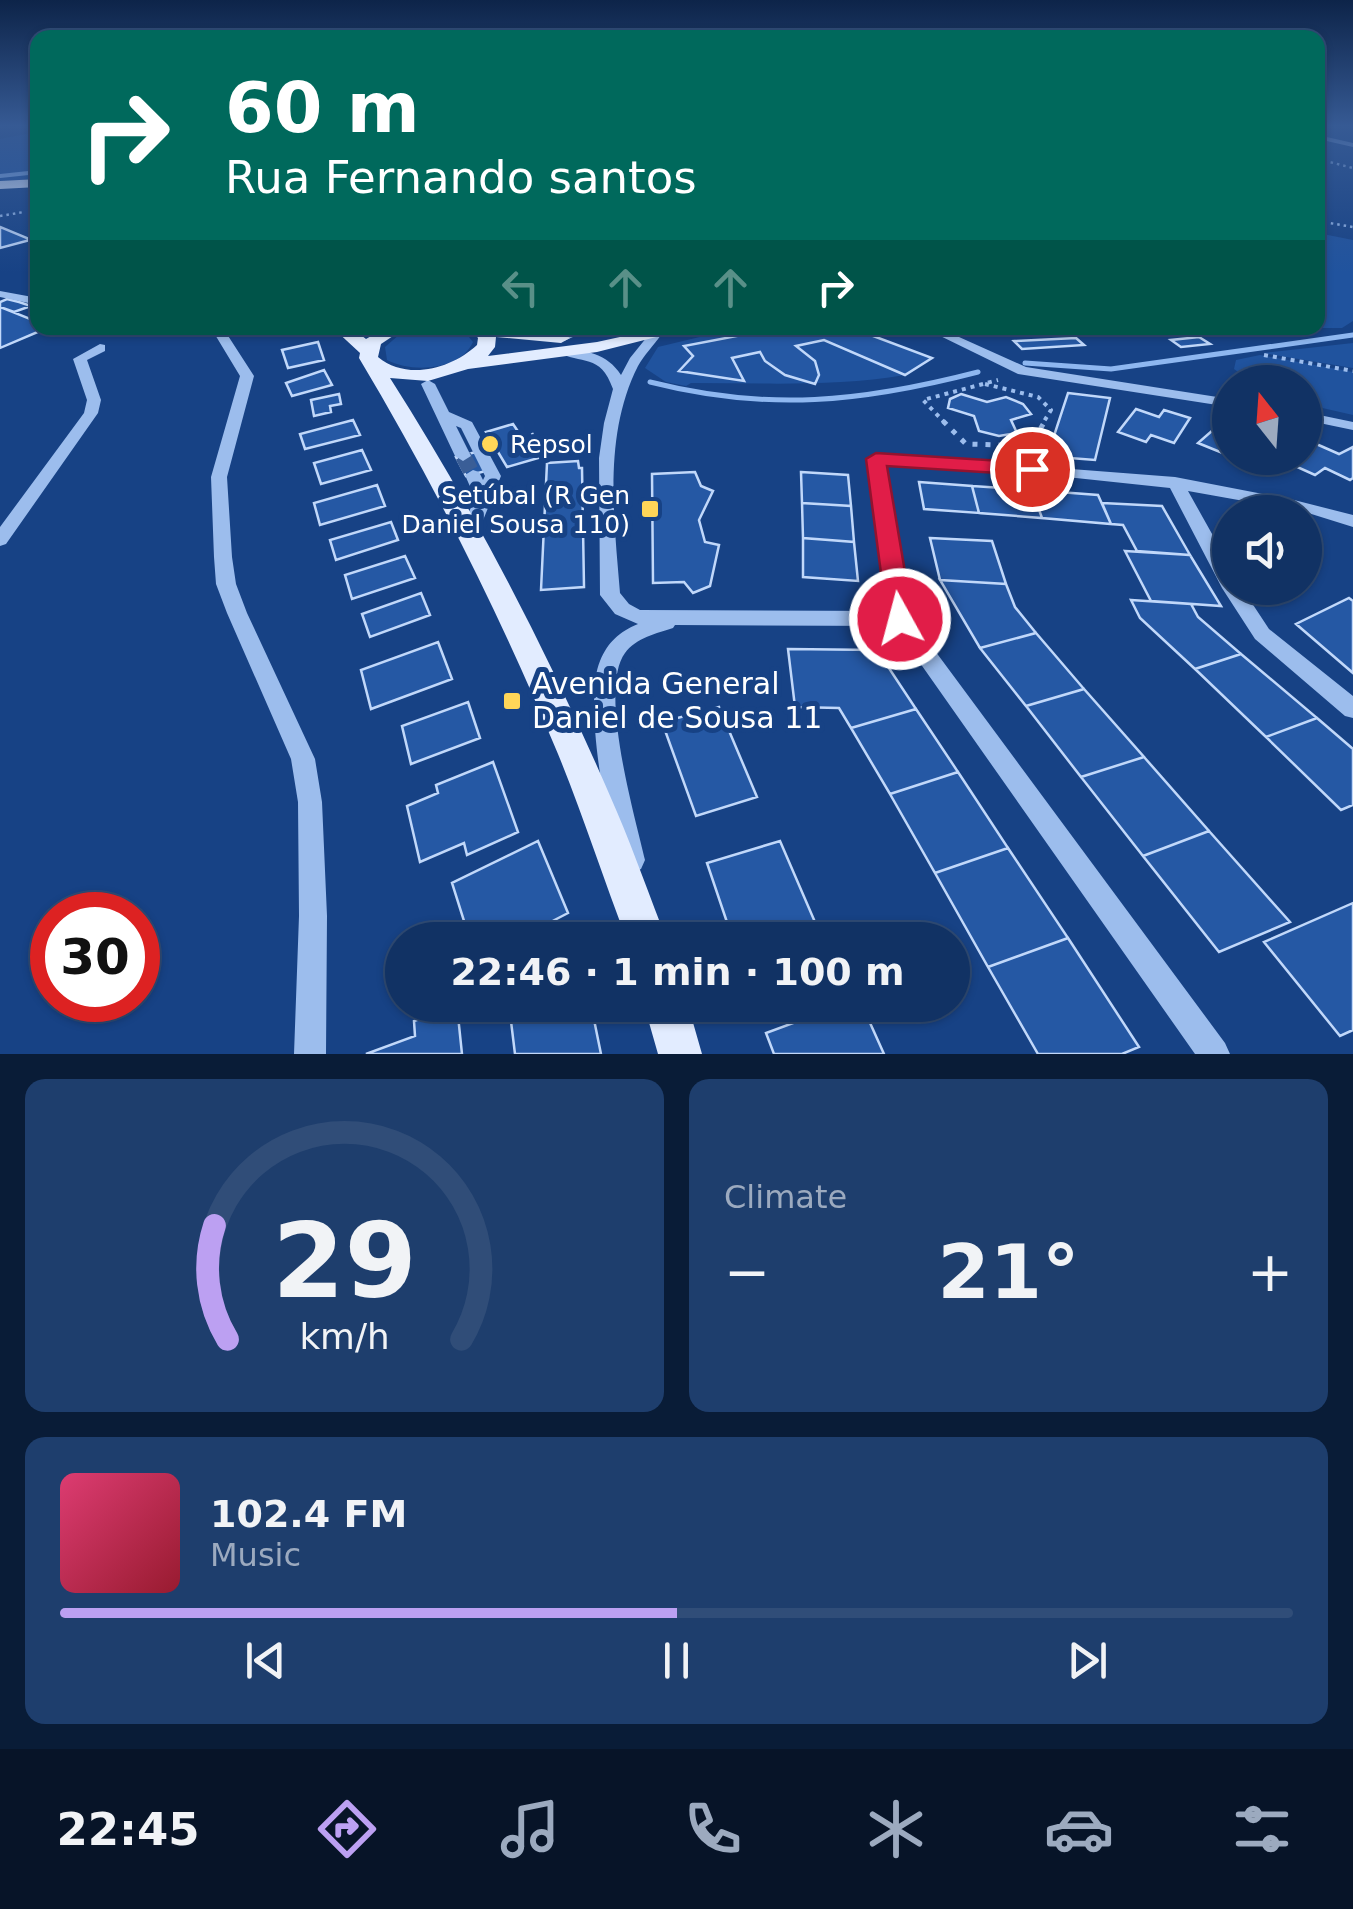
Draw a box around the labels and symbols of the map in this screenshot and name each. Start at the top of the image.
north arrow [1212,365,1322,475]
pin [990,427,1075,512]
place label: Repsol [510,430,593,459]
marker: Repsol [479,433,501,455]
place label: Setúbal (R Gen Daniel Sousa 110) [402,481,630,539]
marker: Setúbal (R Gen Daniel Sousa 110) [639,498,661,520]
position arrow [848,567,952,671]
place label: Avenida General Daniel de Sousa 11 [532,666,822,735]
marker: Avenida General Daniel de Sousa 11 [501,690,523,712]
speed limit sign: 30 [30,892,160,1022]

